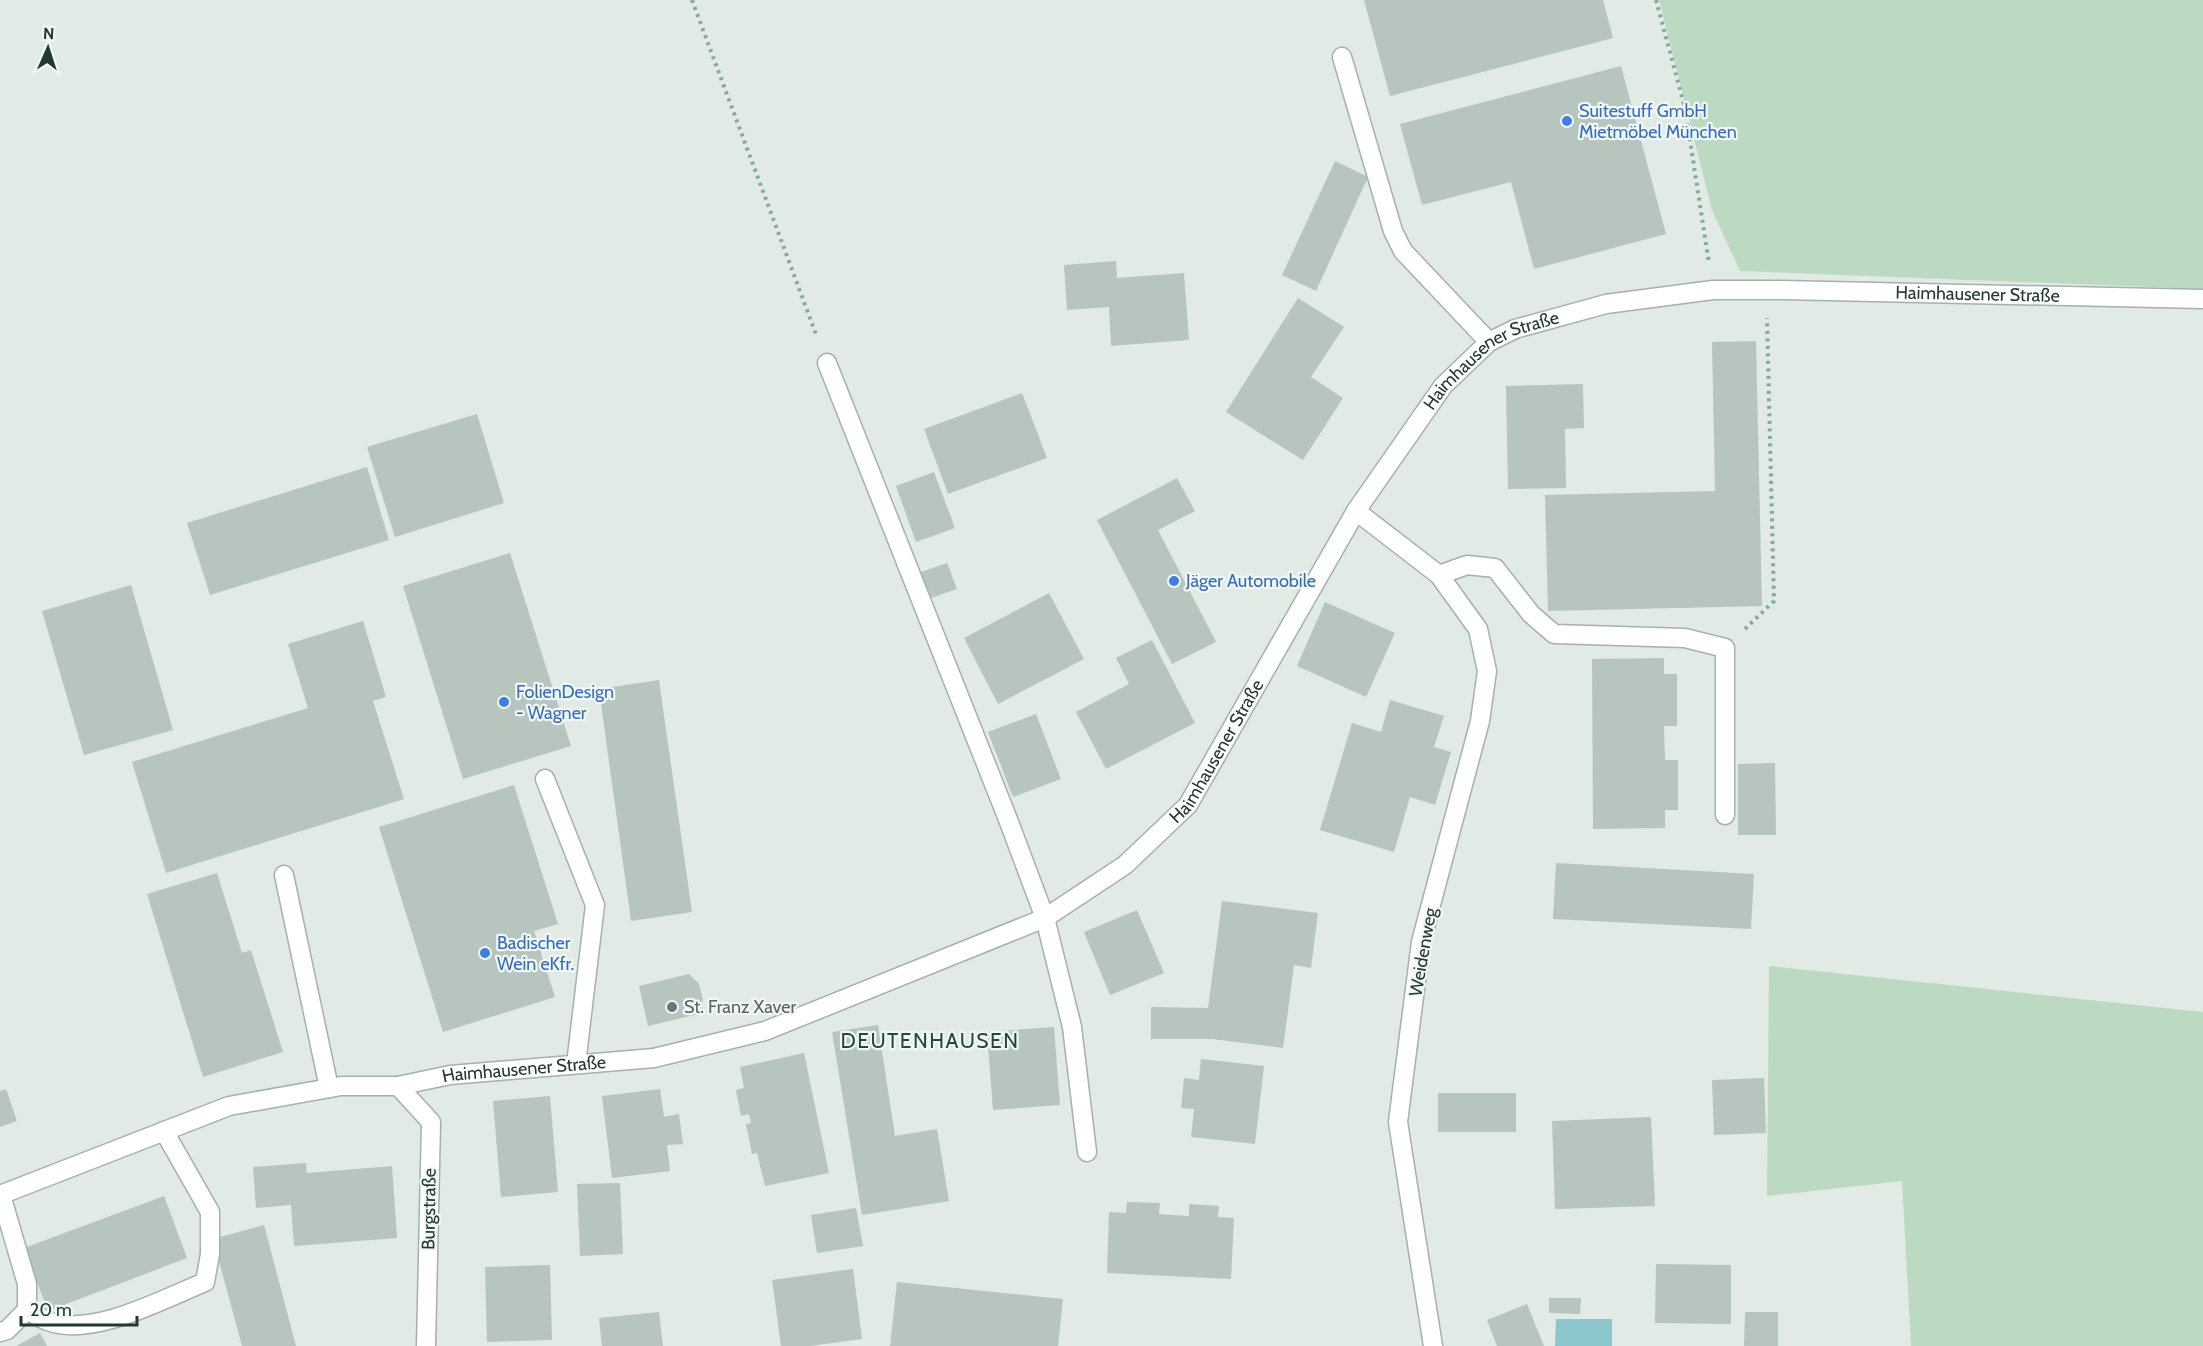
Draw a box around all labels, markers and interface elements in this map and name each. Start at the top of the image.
north arrow [18,18,78,78]
text: N [43,24,55,43]
place label: Suitestuff GmbH Mietmöbel München [1579,100,1737,143]
marker: Suitestuff GmbH Mietmöbel München [1560,114,1574,128]
street label: Haimhausener Straße [1895,281,2060,307]
street label: Haimhausener Straße [1419,306,1561,414]
place label: Jäger Automobile [1185,570,1316,592]
marker: Jäger Automobile [1167,574,1181,588]
street label: Haimhausener Straße [1165,676,1268,828]
place label: FolienDesign - Wagner [516,681,614,724]
marker: FolienDesign - Wagner [497,695,511,709]
street label: Weidenweg [1404,905,1442,998]
place label: Badischer Wein eKfr. [497,932,574,975]
marker: Badischer Wein eKfr. [478,946,492,960]
place label: St. Franz Xaver [684,996,796,1018]
marker: St. Franz Xaver [665,1000,679,1014]
district label: DEUTENHAUSEN [840,1028,1020,1053]
street label: Haimhausener Straße [440,1051,607,1087]
street label: Burgstraße [417,1168,441,1250]
scale bar [21,1289,136,1327]
text: 20 m [30,1299,72,1321]

